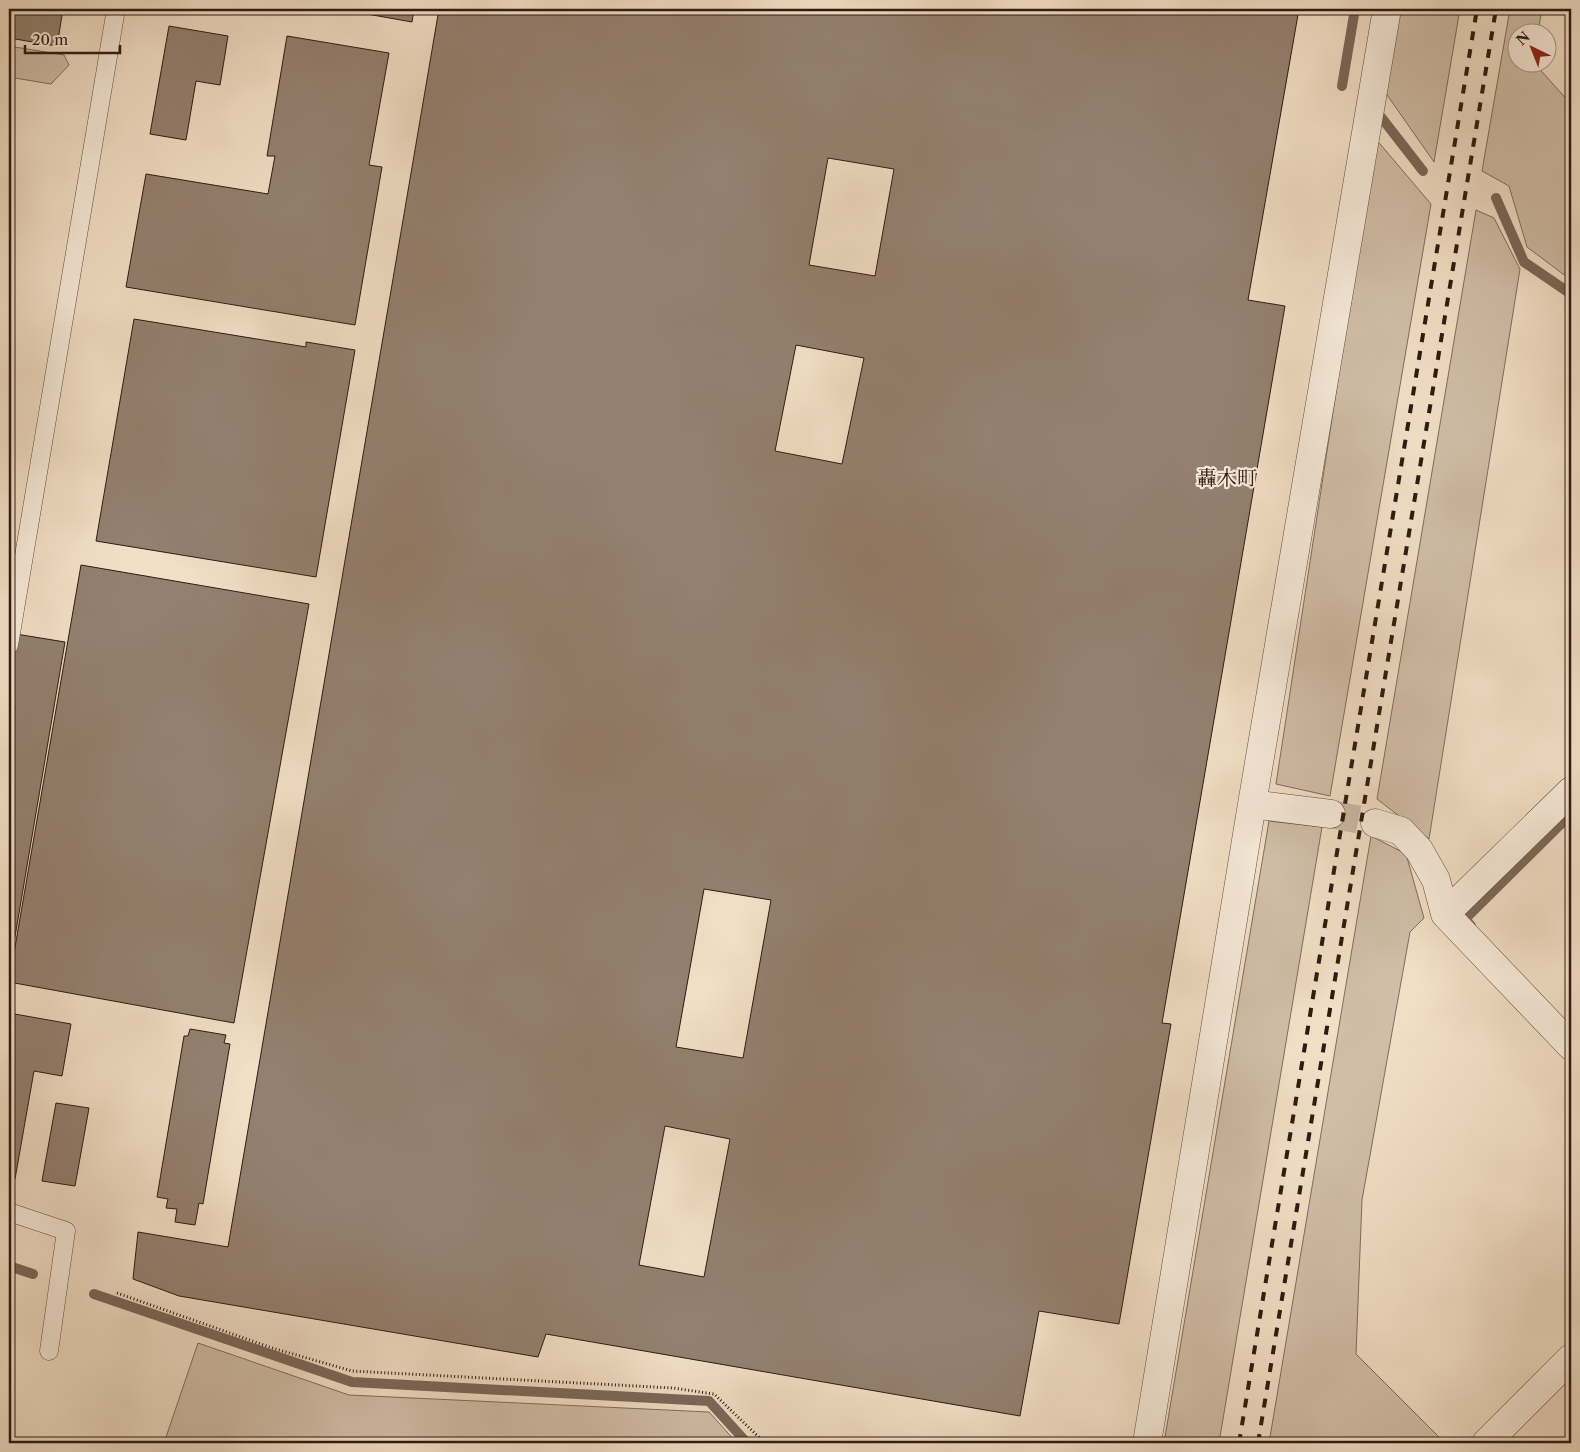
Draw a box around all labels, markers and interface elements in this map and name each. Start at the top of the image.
scale bar [25,22,120,54]
north arrow [1508,22,1558,72]
text: N [1513,28,1534,49]
text: 20 m [32,30,68,49]
district label: 轟木町 [1197,466,1257,490]

